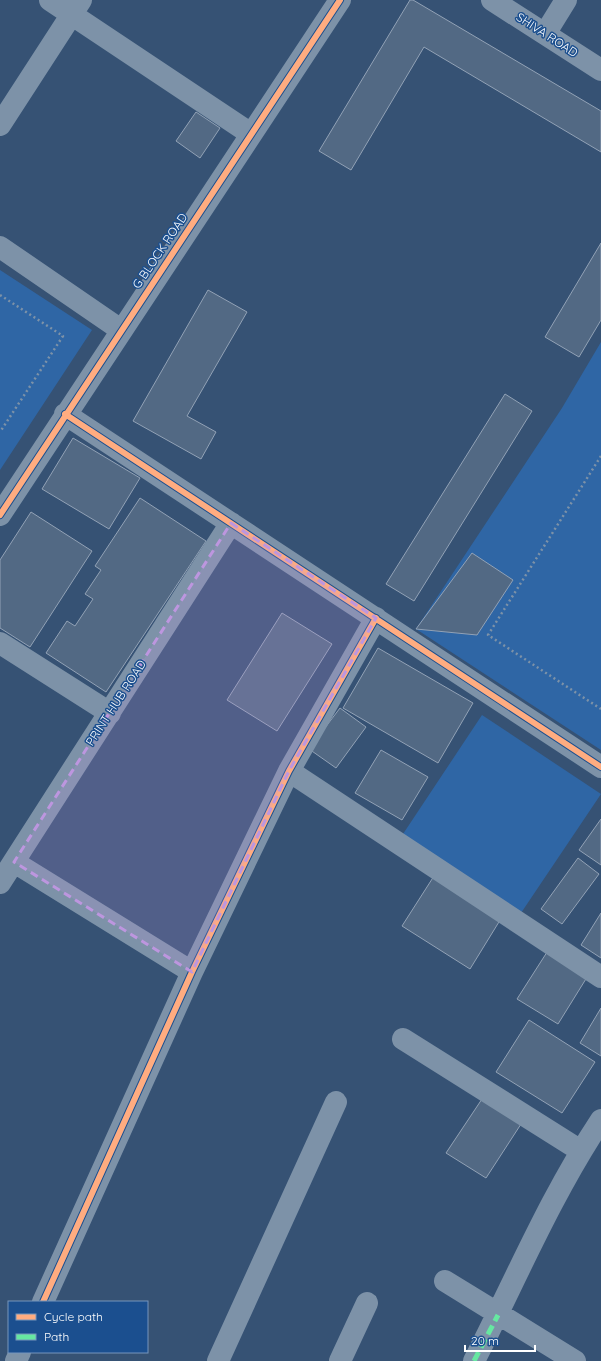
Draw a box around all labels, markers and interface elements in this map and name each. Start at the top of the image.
street label: SHIVA ROAD [514,9,581,60]
street label: G BLOCK ROAD [129,210,190,291]
street label: PRINT HUB ROAD [82,657,149,748]
legend [8,1301,148,1353]
text: Cycle path [44,1309,103,1324]
scale bar [465,1327,535,1353]
text: Path [44,1329,69,1344]
text: 20 m [471,1333,499,1348]

